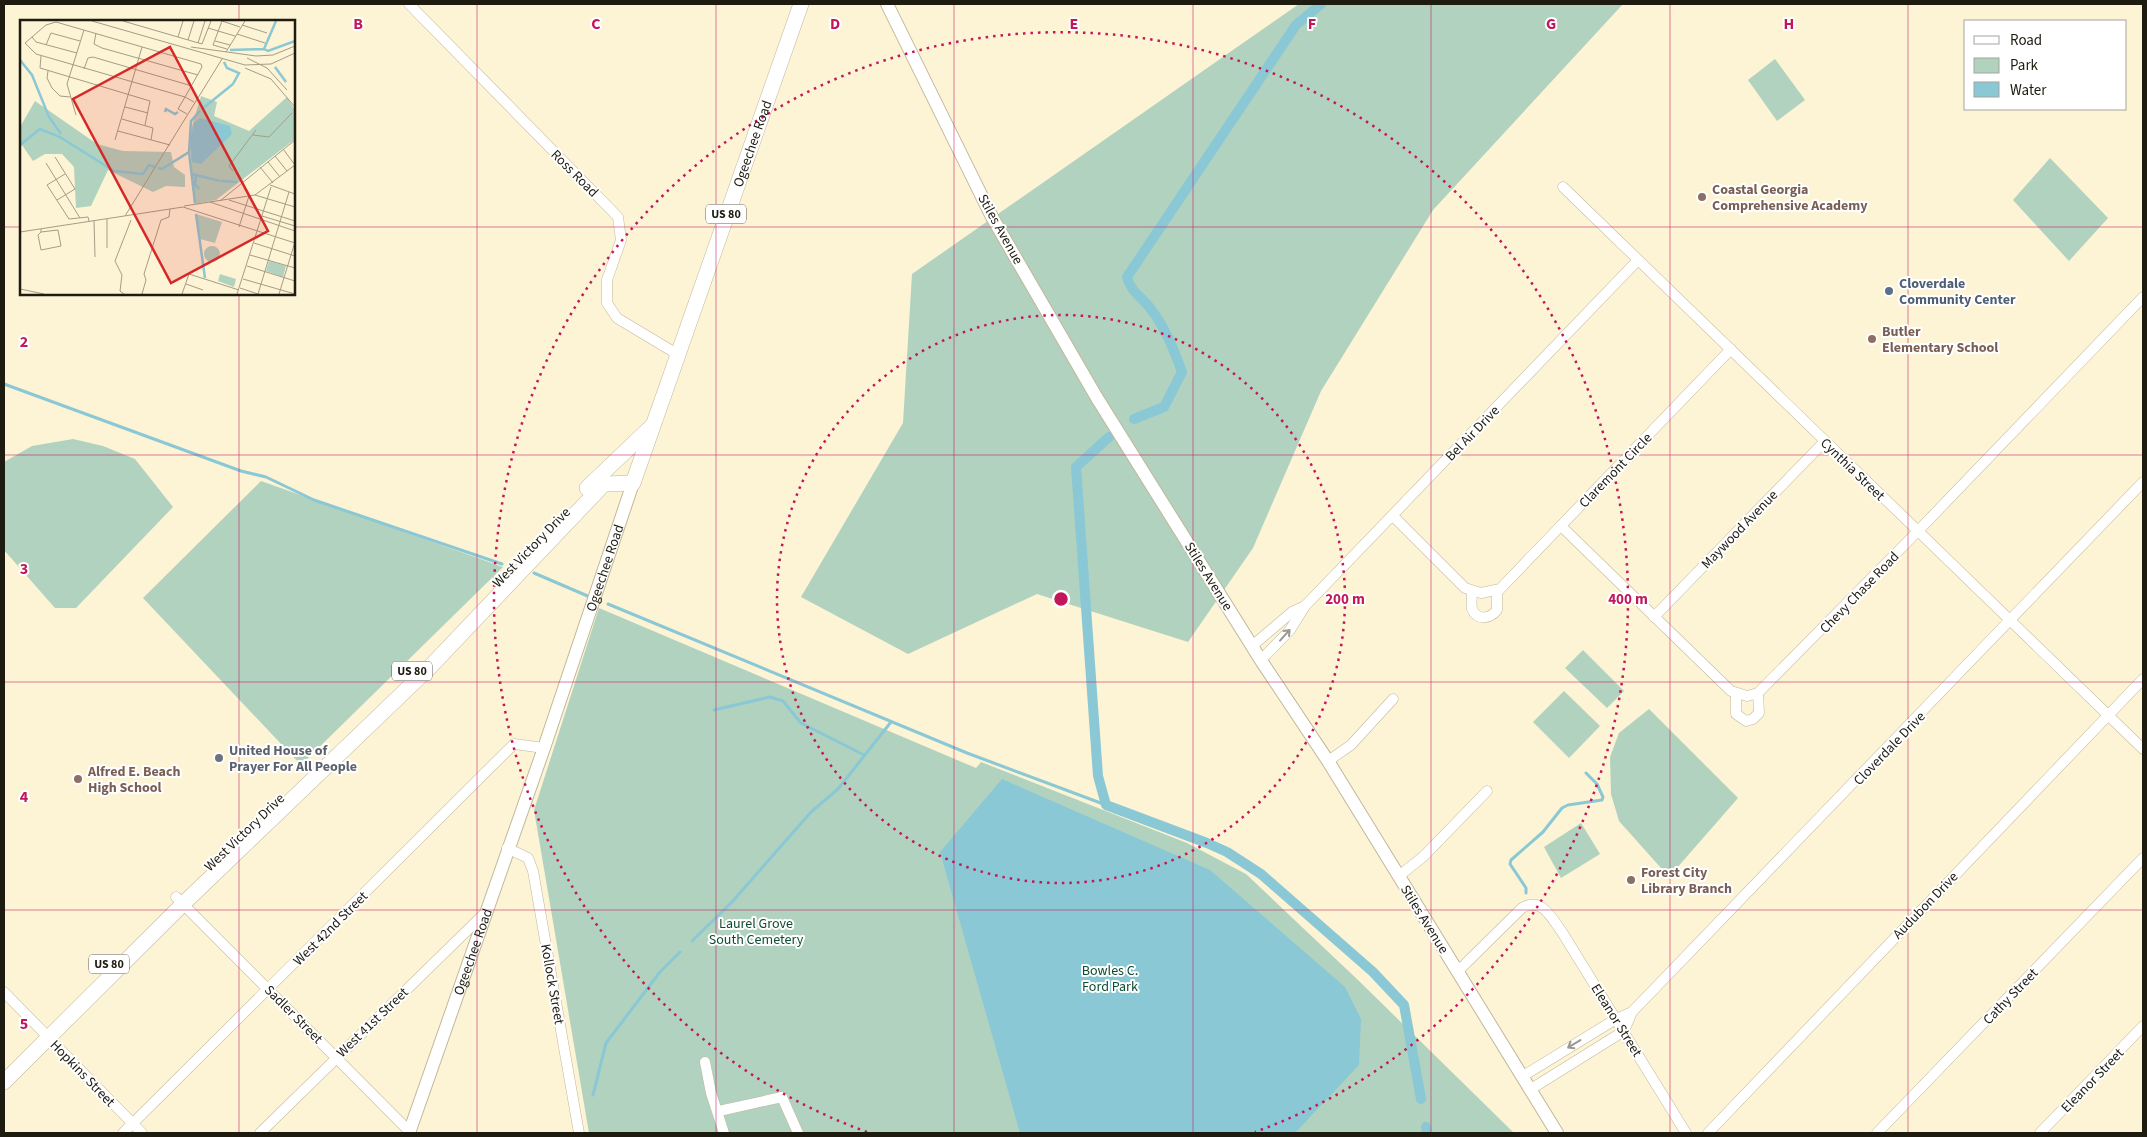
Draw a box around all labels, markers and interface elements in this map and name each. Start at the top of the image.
text: B [353,13,363,35]
text: C [591,13,601,35]
text: D [830,13,840,35]
text: E [1070,13,1078,35]
text: F [1308,13,1316,35]
text: G [1546,13,1556,35]
text: H [1784,13,1794,35]
inset map [20,20,295,295]
legend [1964,20,2127,110]
text: Road [2010,30,2042,51]
text: Park [2010,55,2039,76]
text: Water [2010,80,2047,101]
street label: Ogeechee Road [729,98,777,190]
street label: Ross Road [546,145,603,202]
place label: Coastal Georgia Comprehensive Academy [1712,180,1868,216]
street label: Stiles Avenue [973,191,1028,268]
marker: Coastal Georgia Comprehensive Academy [1696,191,1708,203]
road number: US 80 [706,204,746,223]
place label: Cloverdale Community Center [1899,274,2016,310]
marker: Cloverdale Community Center [1883,285,1895,297]
place label: Butler Elementary School [1882,322,1998,358]
text: 2 [20,331,28,353]
marker: Butler Elementary School [1866,333,1878,345]
street label: Bel Air Drive [1441,401,1504,466]
street label: Claremont Circle [1575,429,1657,513]
street label: Cynthia Street [1816,434,1889,506]
street label: Maywood Avenue [1697,486,1783,574]
street label: West Victory Drive [488,503,575,592]
street label: Ogeechee Road [581,522,629,614]
street label: Stiles Avenue [1179,538,1237,615]
street label: Chevy Chase Road [1815,547,1904,638]
text: 3 [20,558,28,580]
text: 200 m [1325,589,1365,610]
text: 400 m [1608,589,1648,610]
centre of rings [1052,590,1070,608]
one-way arrow [1279,628,1291,641]
road number: US 80 [392,661,432,680]
street label: Cloverdale Drive [1849,707,1930,790]
place label: United House of Prayer For All People [229,741,357,777]
marker: United House of Prayer For All People [213,752,225,764]
place label: Alfred E. Beach High School [87,762,180,798]
marker: Alfred E. Beach High School [72,773,84,785]
text: 4 [20,786,29,808]
street label: West Victory Drive [200,789,289,876]
place label: Forest City Library Branch [1641,863,1732,899]
street label: Audubon Drive [1888,868,1963,944]
marker: Forest City Library Branch [1625,874,1637,886]
street label: Stiles Avenue [1395,881,1453,958]
street label: West 42nd Street [289,887,373,971]
street label: Ogeechee Road [449,906,498,998]
park label: Laurel Grove South Cemetery [709,914,804,950]
street label: Kollock Street [535,942,569,1026]
road number: US 80 [89,954,129,974]
park label: Bowles C. Ford Park [1082,961,1138,997]
street label: Cathy Street [1979,964,2043,1029]
street label: Eleanor Street [1586,980,1647,1061]
street label: Sadler Street [260,981,327,1049]
street label: West 41st Street [332,983,413,1062]
text: 5 [20,1013,28,1035]
street label: Hopkins Street [45,1036,120,1112]
one-way arrow [1568,1039,1582,1049]
street label: Eleanor Street [2057,1044,2129,1117]

